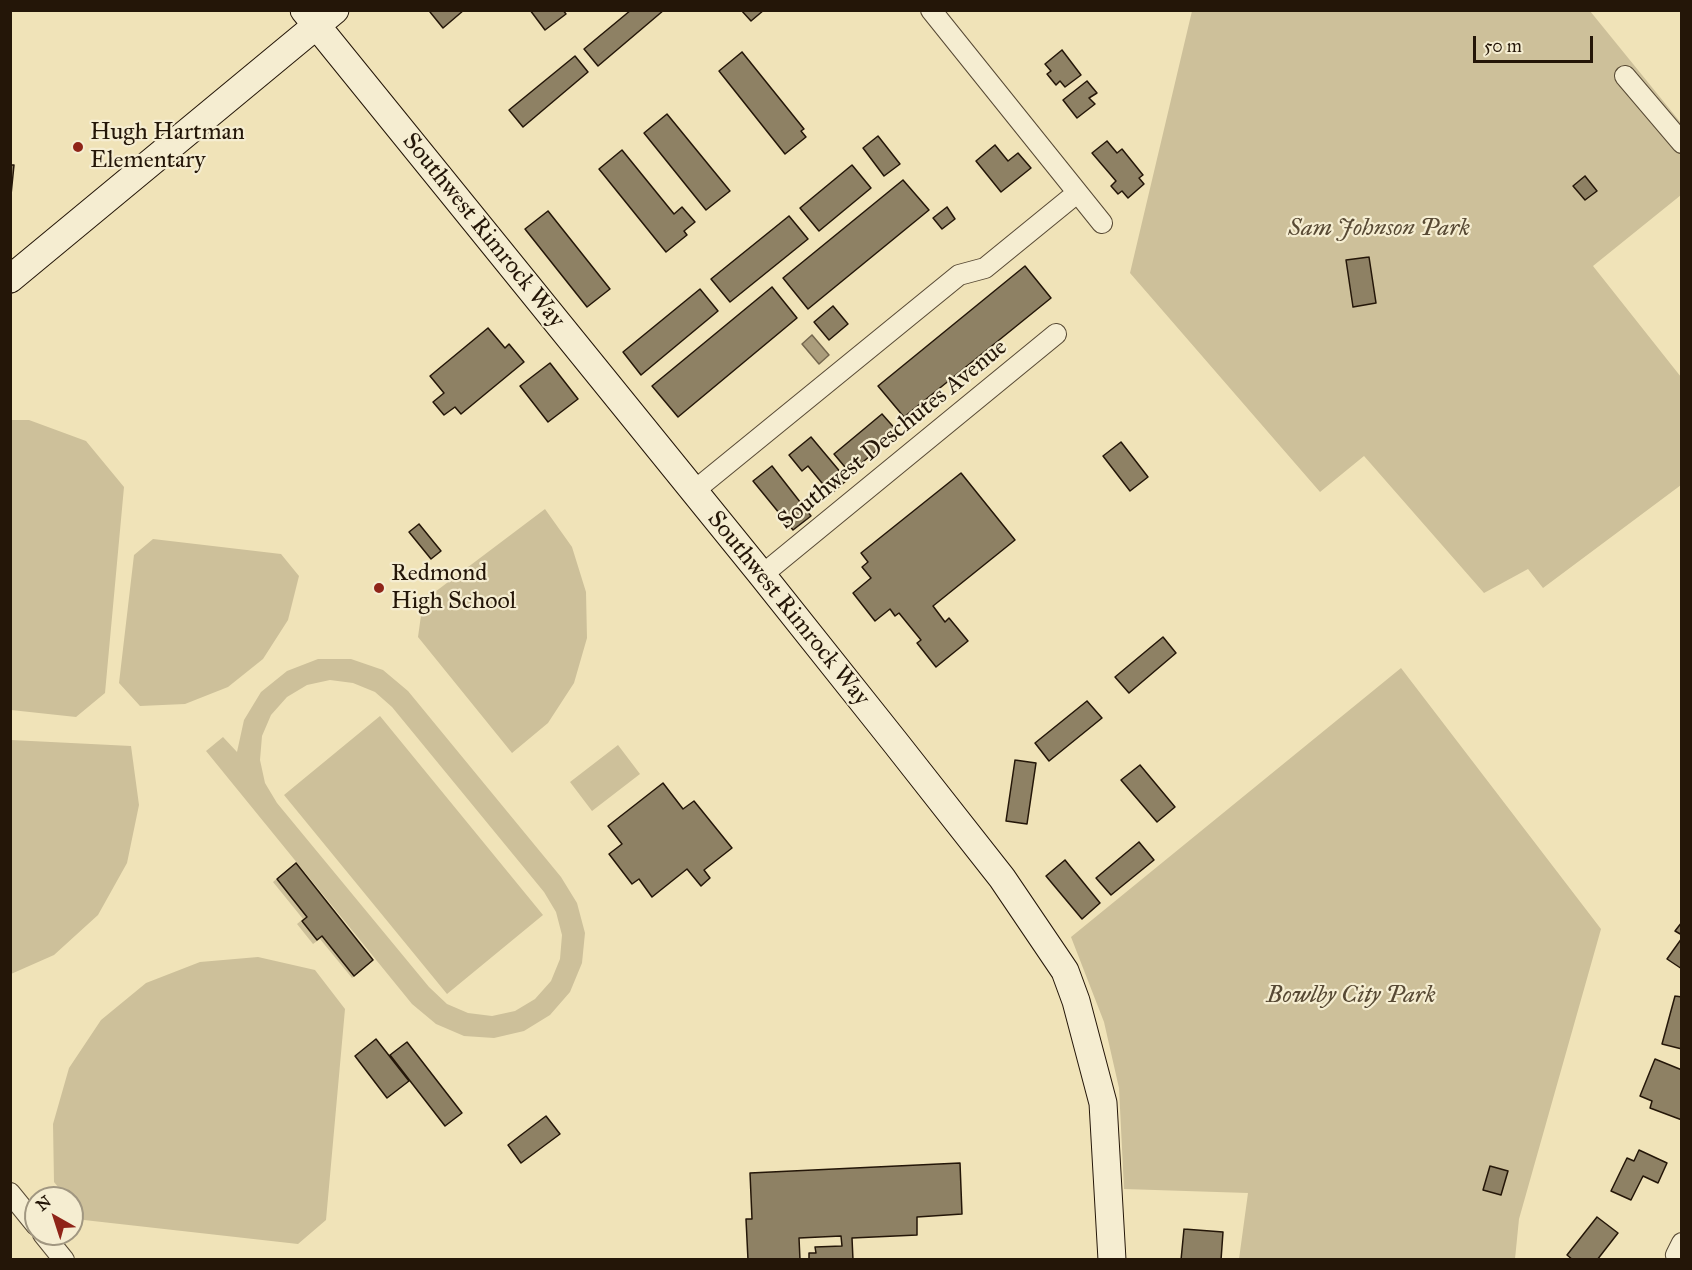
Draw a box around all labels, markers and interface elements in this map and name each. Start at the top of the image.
scale bar [1476,24,1596,62]
text: 50 m [1484,35,1522,57]
place label: Hugh Hartman Elementary [90,119,245,175]
street label: Southwest Rimrock Way [396,128,570,334]
marker: Hugh Hartman Elementary [71,140,85,154]
park label: Sam Johnson Park [1288,215,1470,243]
street label: Southwest Deschutes Avenue [773,334,1013,536]
street label: Southwest Rimrock Way [701,506,875,712]
place label: Redmond High School [391,560,516,616]
marker: Redmond High School [372,581,386,595]
park label: Bowlby City Park [1266,982,1436,1010]
north arrow [24,1186,84,1246]
text: N [32,1192,55,1215]

